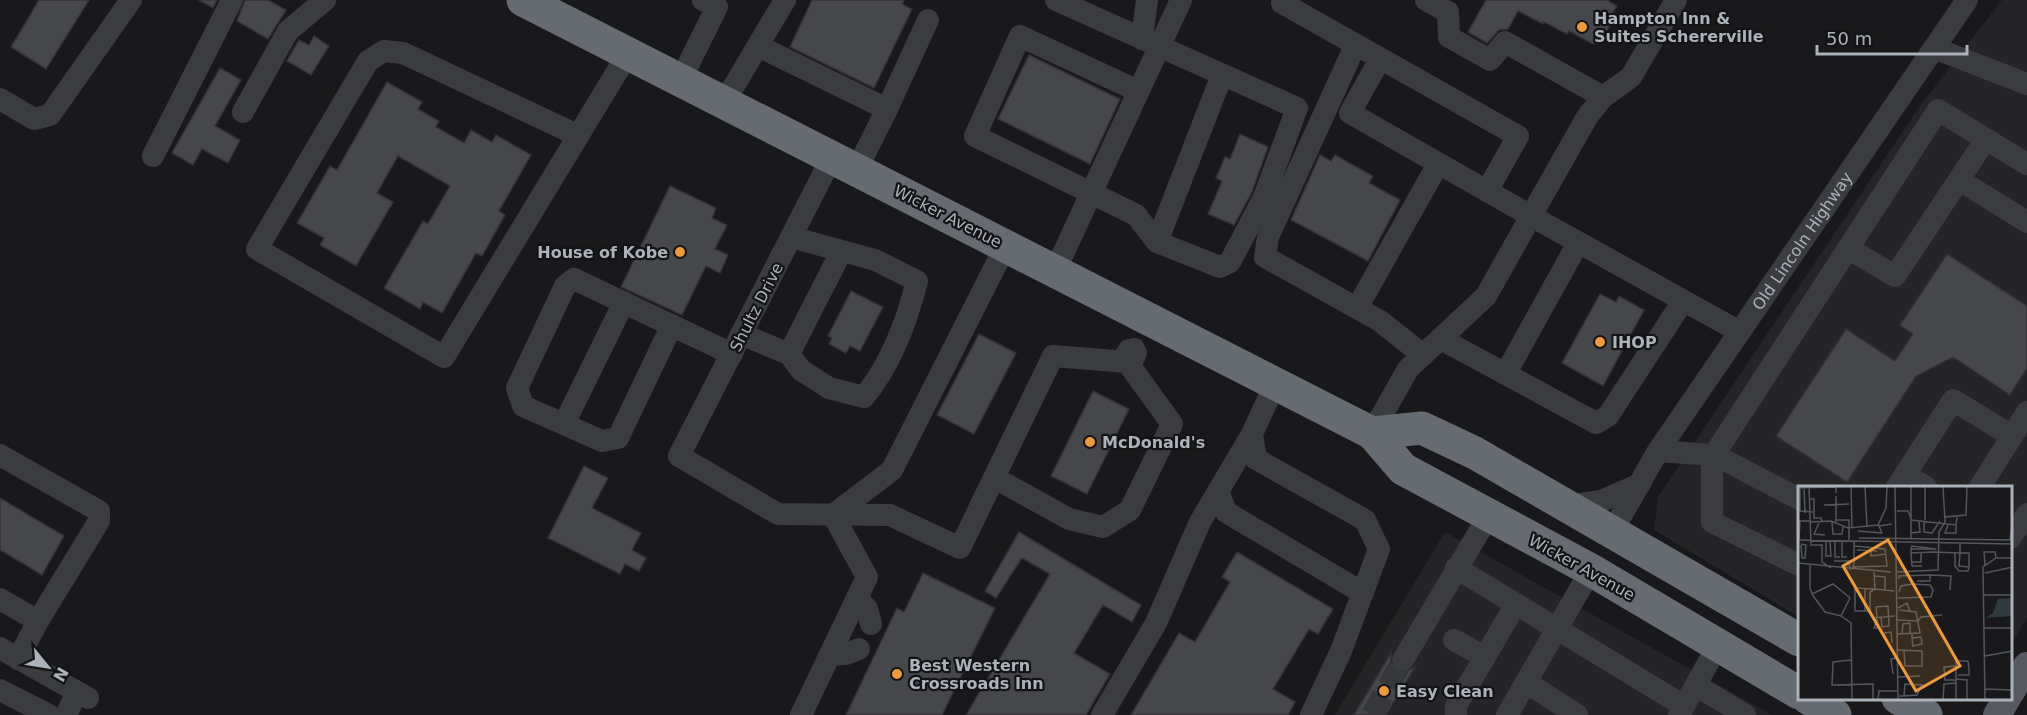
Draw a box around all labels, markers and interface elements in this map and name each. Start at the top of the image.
place label: Hampton Inn & Suites Schererville [1594,9,1764,46]
scale bar [1817,18,1967,56]
marker: Hampton Inn & Suites Schererville [1575,20,1589,34]
text: 50 m [1826,28,1872,49]
street label: Old Lincoln Highway [1748,168,1856,314]
street label: Wicker Avenue [891,181,1005,252]
place label: House of Kobe [537,243,668,262]
marker: House of Kobe [673,245,687,259]
street label: Shultz Drive [726,260,787,355]
place label: IHOP [1612,333,1657,352]
marker: IHOP [1593,335,1607,349]
place label: McDonald's [1102,433,1205,452]
marker: McDonald's [1083,435,1097,449]
inset map [1798,486,2012,700]
street label: Wicker Avenue [1525,530,1638,604]
north arrow [18,637,78,697]
place label: Best Western Crossroads Inn [909,656,1044,693]
text: N [49,664,72,685]
marker: Best Western Crossroads Inn [890,667,904,681]
place label: Easy Clean [1396,682,1494,701]
marker: Easy Clean [1377,684,1391,698]

